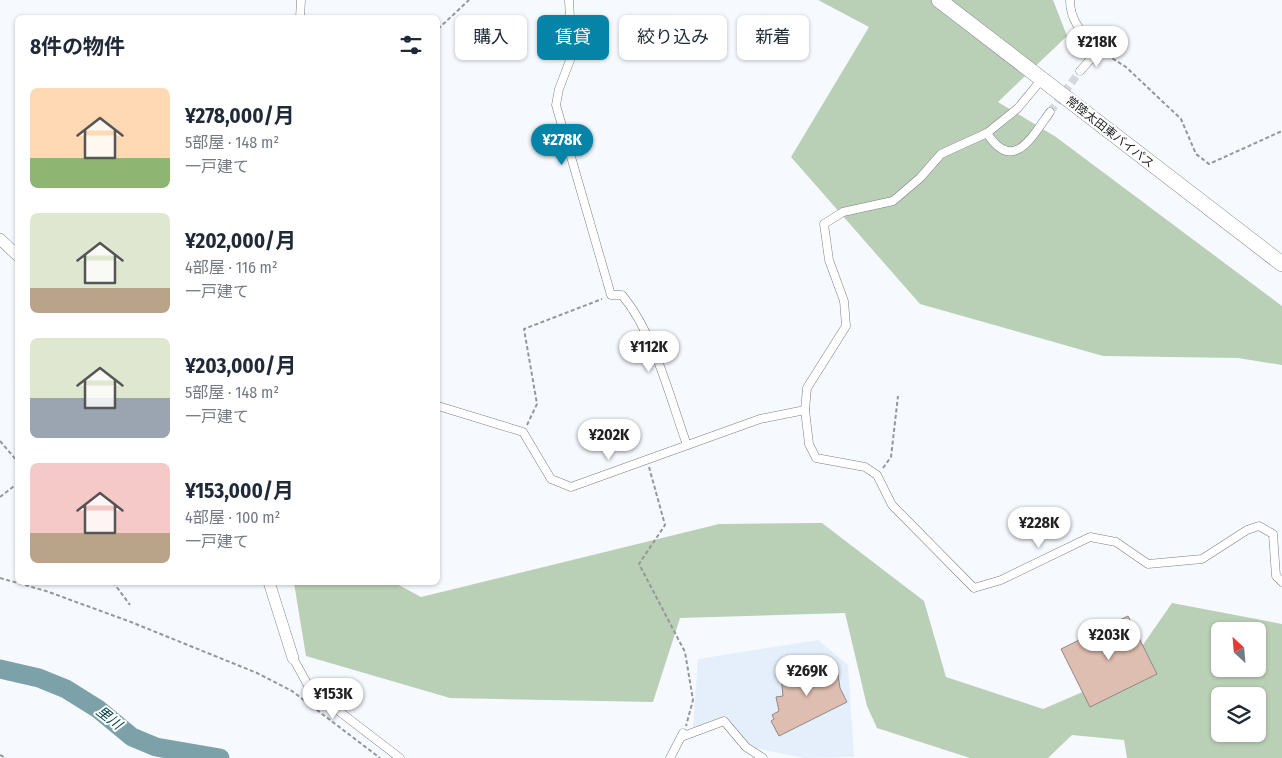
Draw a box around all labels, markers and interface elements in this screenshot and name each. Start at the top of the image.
chip: 購入 [455,15,527,60]
chip: 賃貸 [537,15,609,60]
chip: 絞り込み [619,15,727,60]
chip: 新着 [737,15,809,60]
pin: ¥218K [1062,26,1132,68]
icon: filters [397,31,425,59]
text: ¥218K [1077,32,1117,51]
text: 8件の物件 [30,34,125,60]
street label: 常陸太田東バイパス [1063,93,1157,171]
text: ¥278,000/月 [185,103,295,129]
icon: home [70,108,130,168]
pin: ¥278K [527,124,597,166]
text: ¥278K [542,130,582,149]
text: 5部屋 · 148 m² [185,133,279,152]
text: 一戸建て [185,157,249,176]
text: ¥202,000/月 [185,228,296,254]
icon: home [70,233,130,293]
text: 4部屋 · 116 m² [185,258,278,277]
text: 一戸建て [185,282,249,301]
pin: ¥112K [614,330,684,373]
text: ¥112K [630,337,668,356]
text: ¥203,000/月 [185,353,296,379]
icon: home [70,358,130,418]
text: 5部屋 · 148 m² [185,383,279,402]
text: 一戸建て [185,407,249,426]
pin: ¥202K [574,418,644,461]
text: ¥202K [589,425,629,444]
text: ¥153,000/月 [185,478,294,504]
icon: home [70,483,130,543]
pin: ¥228K [1004,506,1074,549]
text: 4部屋 · 100 m² [185,508,280,527]
text: ¥228K [1019,513,1059,532]
text: 一戸建て [185,532,249,551]
pin: ¥203K [1074,618,1144,661]
north arrow [1211,622,1266,678]
map controls [1211,622,1266,742]
text: ¥203K [1089,625,1129,644]
pin: ¥269K [772,654,842,697]
text: ¥269K [786,661,828,680]
pin: ¥153K [298,678,368,720]
text: ¥153K [313,684,353,703]
button: layers [1211,687,1266,742]
water label: 里川 [93,703,127,735]

